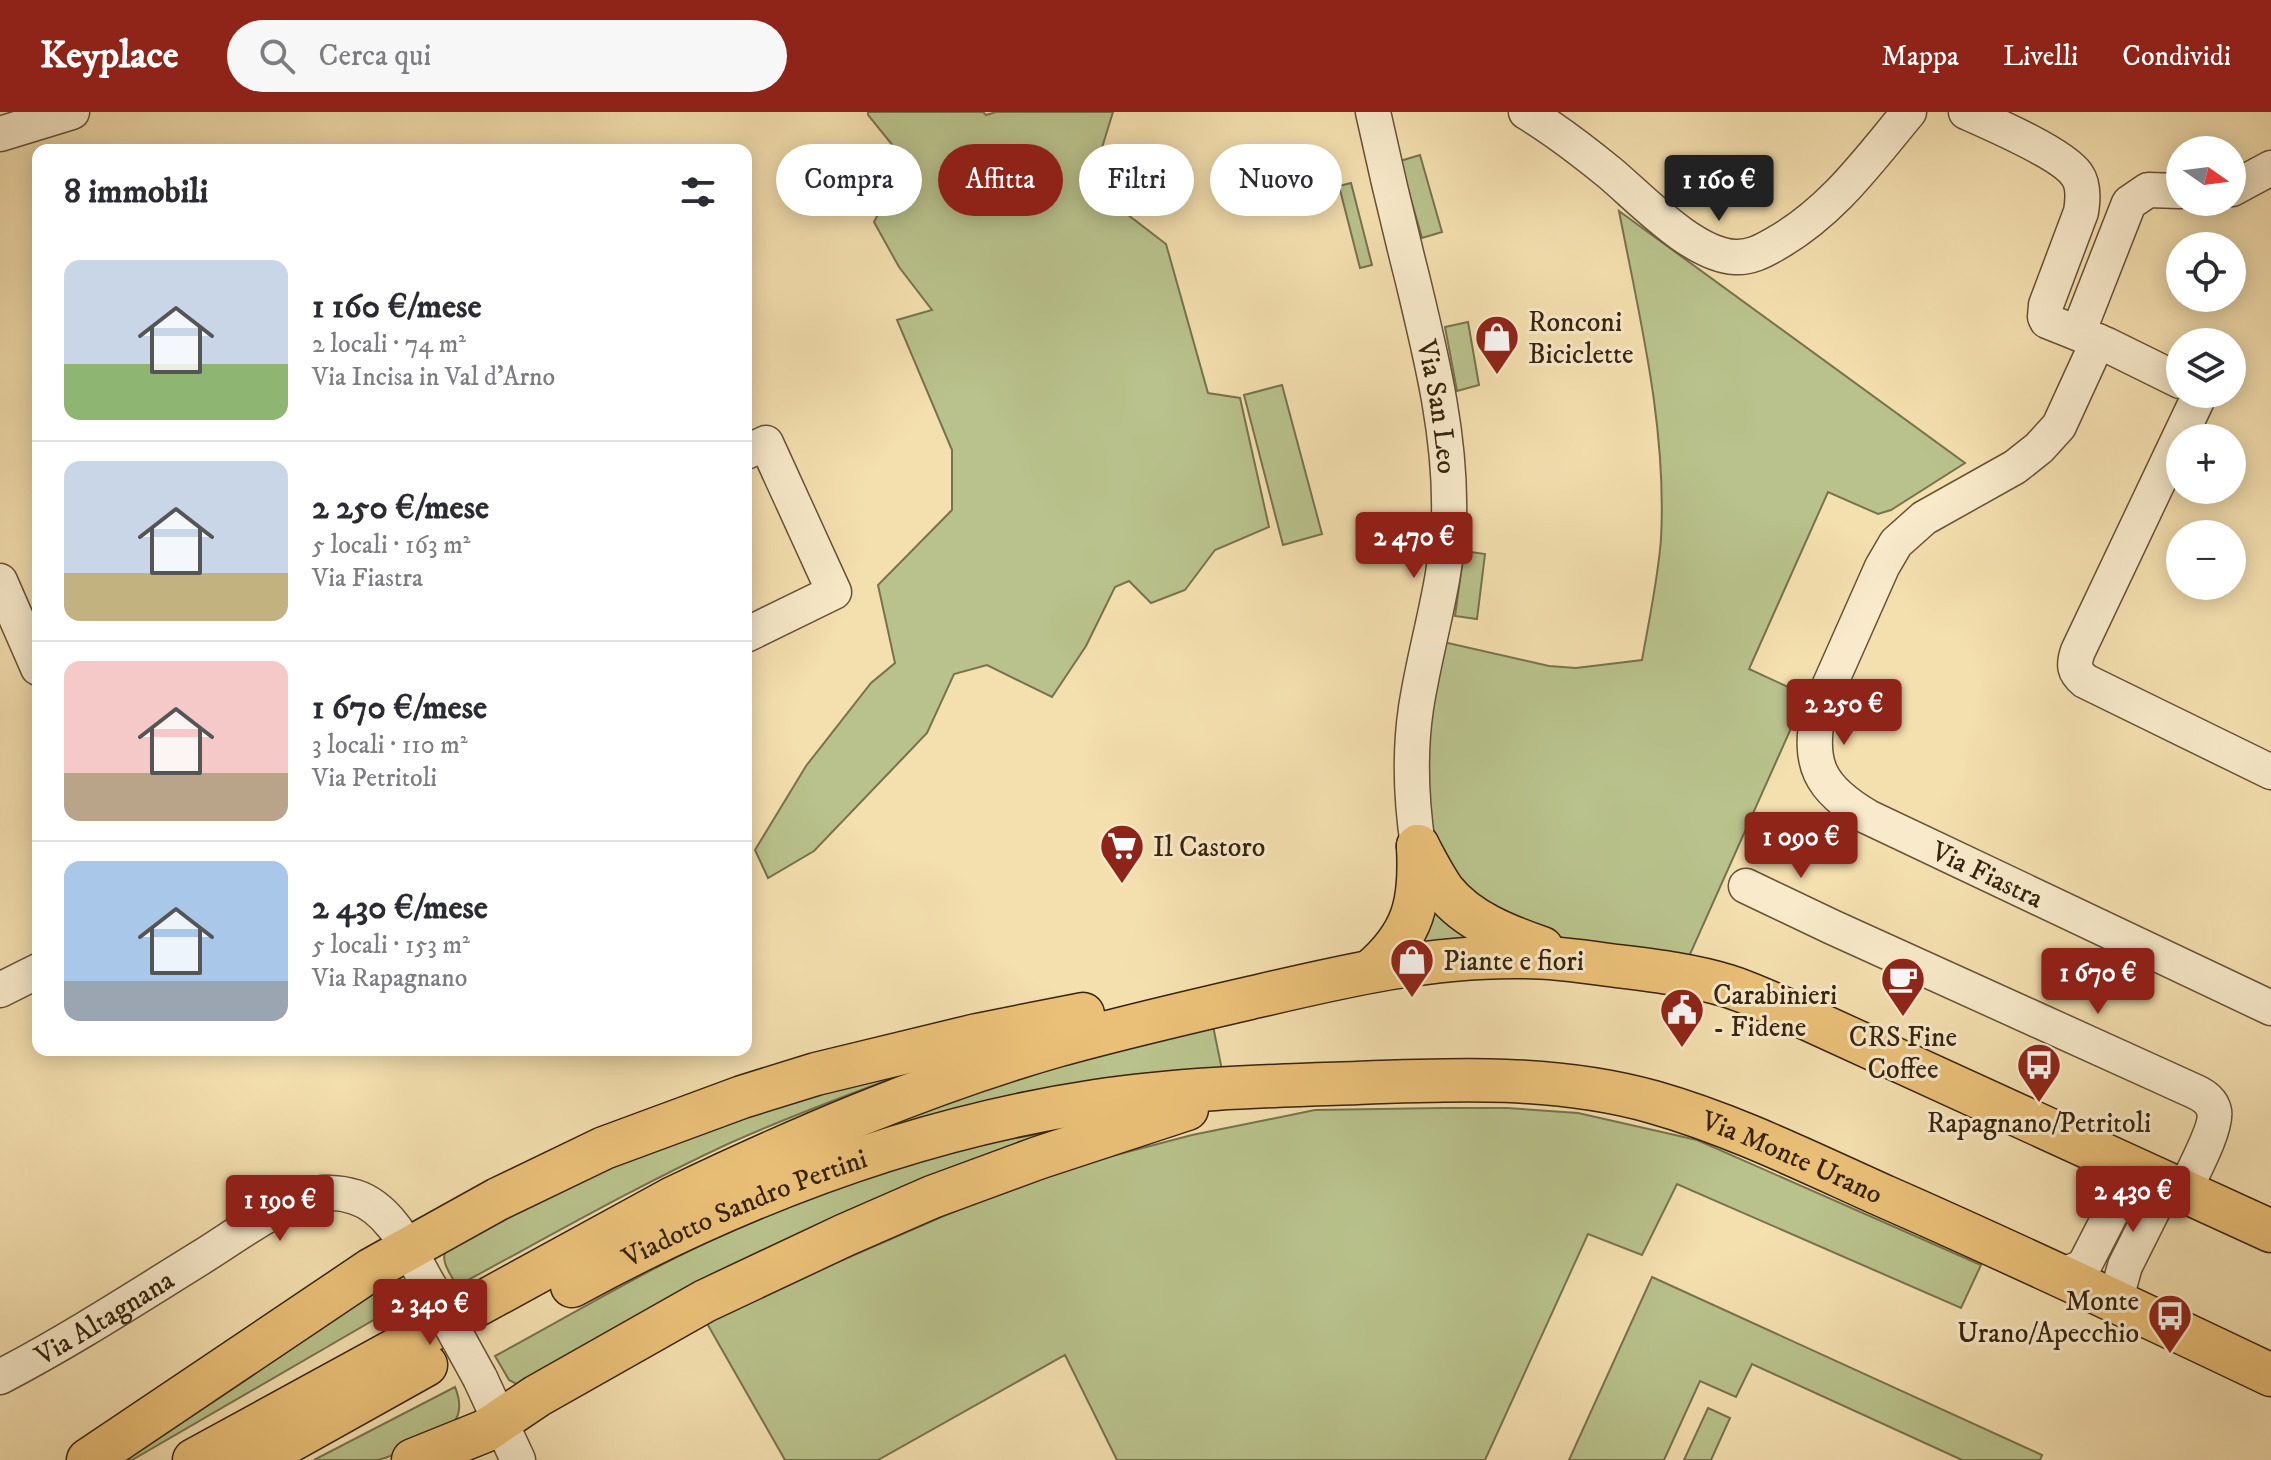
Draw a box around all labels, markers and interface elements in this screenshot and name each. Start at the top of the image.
search box [227,20,787,92]
text: Keyplace [40,32,179,80]
icon: search [255,34,299,78]
text: Cerca qui [319,38,431,75]
text: Mappa [1882,39,1959,74]
text: Livelli [2003,39,2078,74]
text: Condividi [2122,39,2231,74]
north arrow [2166,136,2246,216]
map controls [2166,136,2246,600]
chip: Compra [776,144,922,216]
chip: Affitta [938,144,1063,216]
chip: Filtri [1079,144,1194,216]
chip: Nuovo [1210,144,1342,216]
pin: 1 160 € [1645,155,1793,223]
text: 1 160 € [1683,164,1755,197]
icon: filters [676,170,720,214]
text: 8 immobili [64,171,208,213]
button: locate [2166,232,2246,312]
text: 1 160 €/mese [312,286,482,328]
icon: home [128,292,224,388]
place label: Ronconi Biciclette [1528,305,1634,372]
shop icon: Ronconi Biciclette [1473,313,1521,376]
text: 2 locali · 74 m² [312,328,466,361]
button: layers [2166,328,2246,408]
street label: Via San Leo [1408,336,1464,475]
text: Via Incisa in Val d'Arno [312,361,555,394]
button: + [2166,424,2246,504]
text: 2 250 €/mese [312,487,489,529]
icon: home [128,493,224,589]
pin: 2 470 € [1340,512,1488,580]
button: − [2166,520,2246,600]
text: 2 470 € [1374,521,1454,554]
text: 5 locali · 163 m² [312,529,470,562]
text: Via Fiastra [312,562,423,595]
pin: 2 250 € [1770,679,1918,747]
text: 1 670 €/mese [312,687,487,729]
text: 2 250 € [1805,688,1883,721]
icon: home [128,693,224,789]
text: 3 locali · 110 m² [312,729,468,762]
text: Via Petritoli [312,762,437,795]
pin: 1 090 € [1727,812,1875,880]
text: 1 090 € [1763,821,1839,854]
supermarket icon: Il Castoro [1098,822,1146,885]
place label: Il Castoro [1153,830,1265,865]
street label: Via Fiastra [1925,833,2049,917]
text: 2 430 €/mese [312,887,488,929]
icon: home [128,893,224,989]
text: 5 locali · 153 m² [312,929,470,962]
shop icon: Piante e fiori [1388,936,1436,999]
place label: Piante e fiori [1443,944,1584,979]
pin: 1 670 € [2024,948,2172,1016]
cafe icon: CRS Fine Coffee [1879,955,1927,1018]
text: 1 670 € [2059,957,2137,990]
text: Via Rapagnano [312,962,467,995]
place label: Carabinieri - Fidene [1713,978,1837,1045]
public building icon: Carabinieri - Fidene [1658,986,1706,1049]
place label: CRS Fine Coffee [1849,1020,1957,1087]
bus stop icon: Rapagnano/Petritoli [2015,1041,2063,1104]
street label: Via Monte Urano [1696,1103,1888,1212]
place label: Rapagnano/Petritoli [1927,1106,2151,1141]
street label: Viadotto Sandro Pertini [616,1141,872,1276]
pin: 2 430 € [2059,1166,2207,1234]
pin: 1 190 € [206,1175,354,1243]
text: 2 430 € [2094,1175,2172,1208]
text: 1 190 € [244,1184,316,1217]
street label: Via Altagnana [28,1263,181,1374]
pin: 2 340 € [356,1279,504,1347]
place label: Monte Urano/Apecchio [1957,1284,2139,1351]
text: 2 340 € [391,1288,469,1321]
bus stop icon: Monte Urano/Apecchio [2146,1292,2194,1355]

